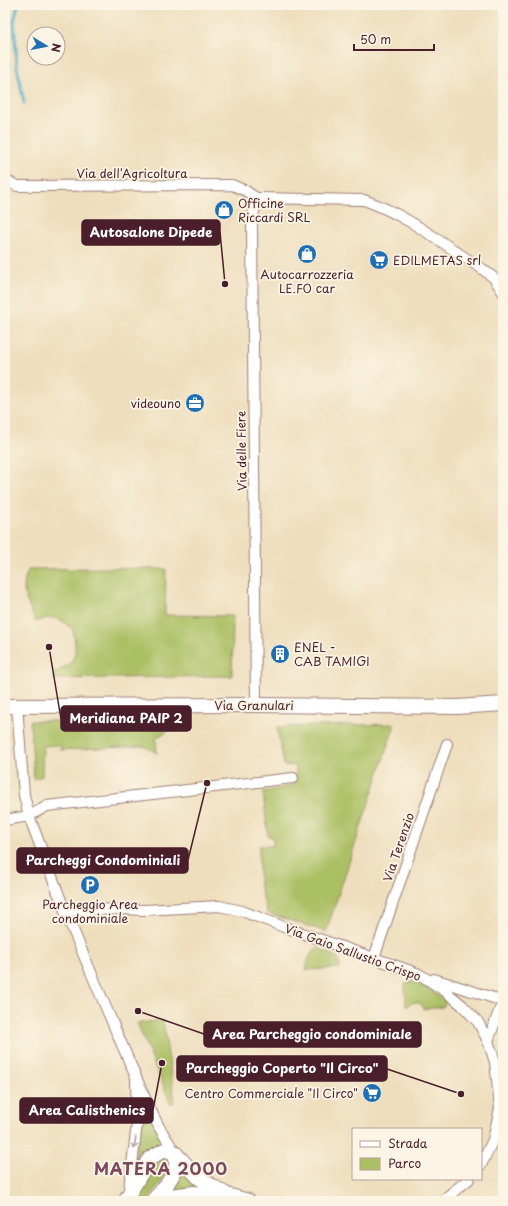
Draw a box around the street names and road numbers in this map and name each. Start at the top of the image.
street label: Via dell'Agricoltura [76,164,188,182]
street label: Via delle Fiere [231,411,251,491]
street label: Via Granulari [214,696,294,714]
street label: Via Terenzio [378,810,418,884]
street label: Via Gaio Sallustio Crispo [282,919,424,985]

